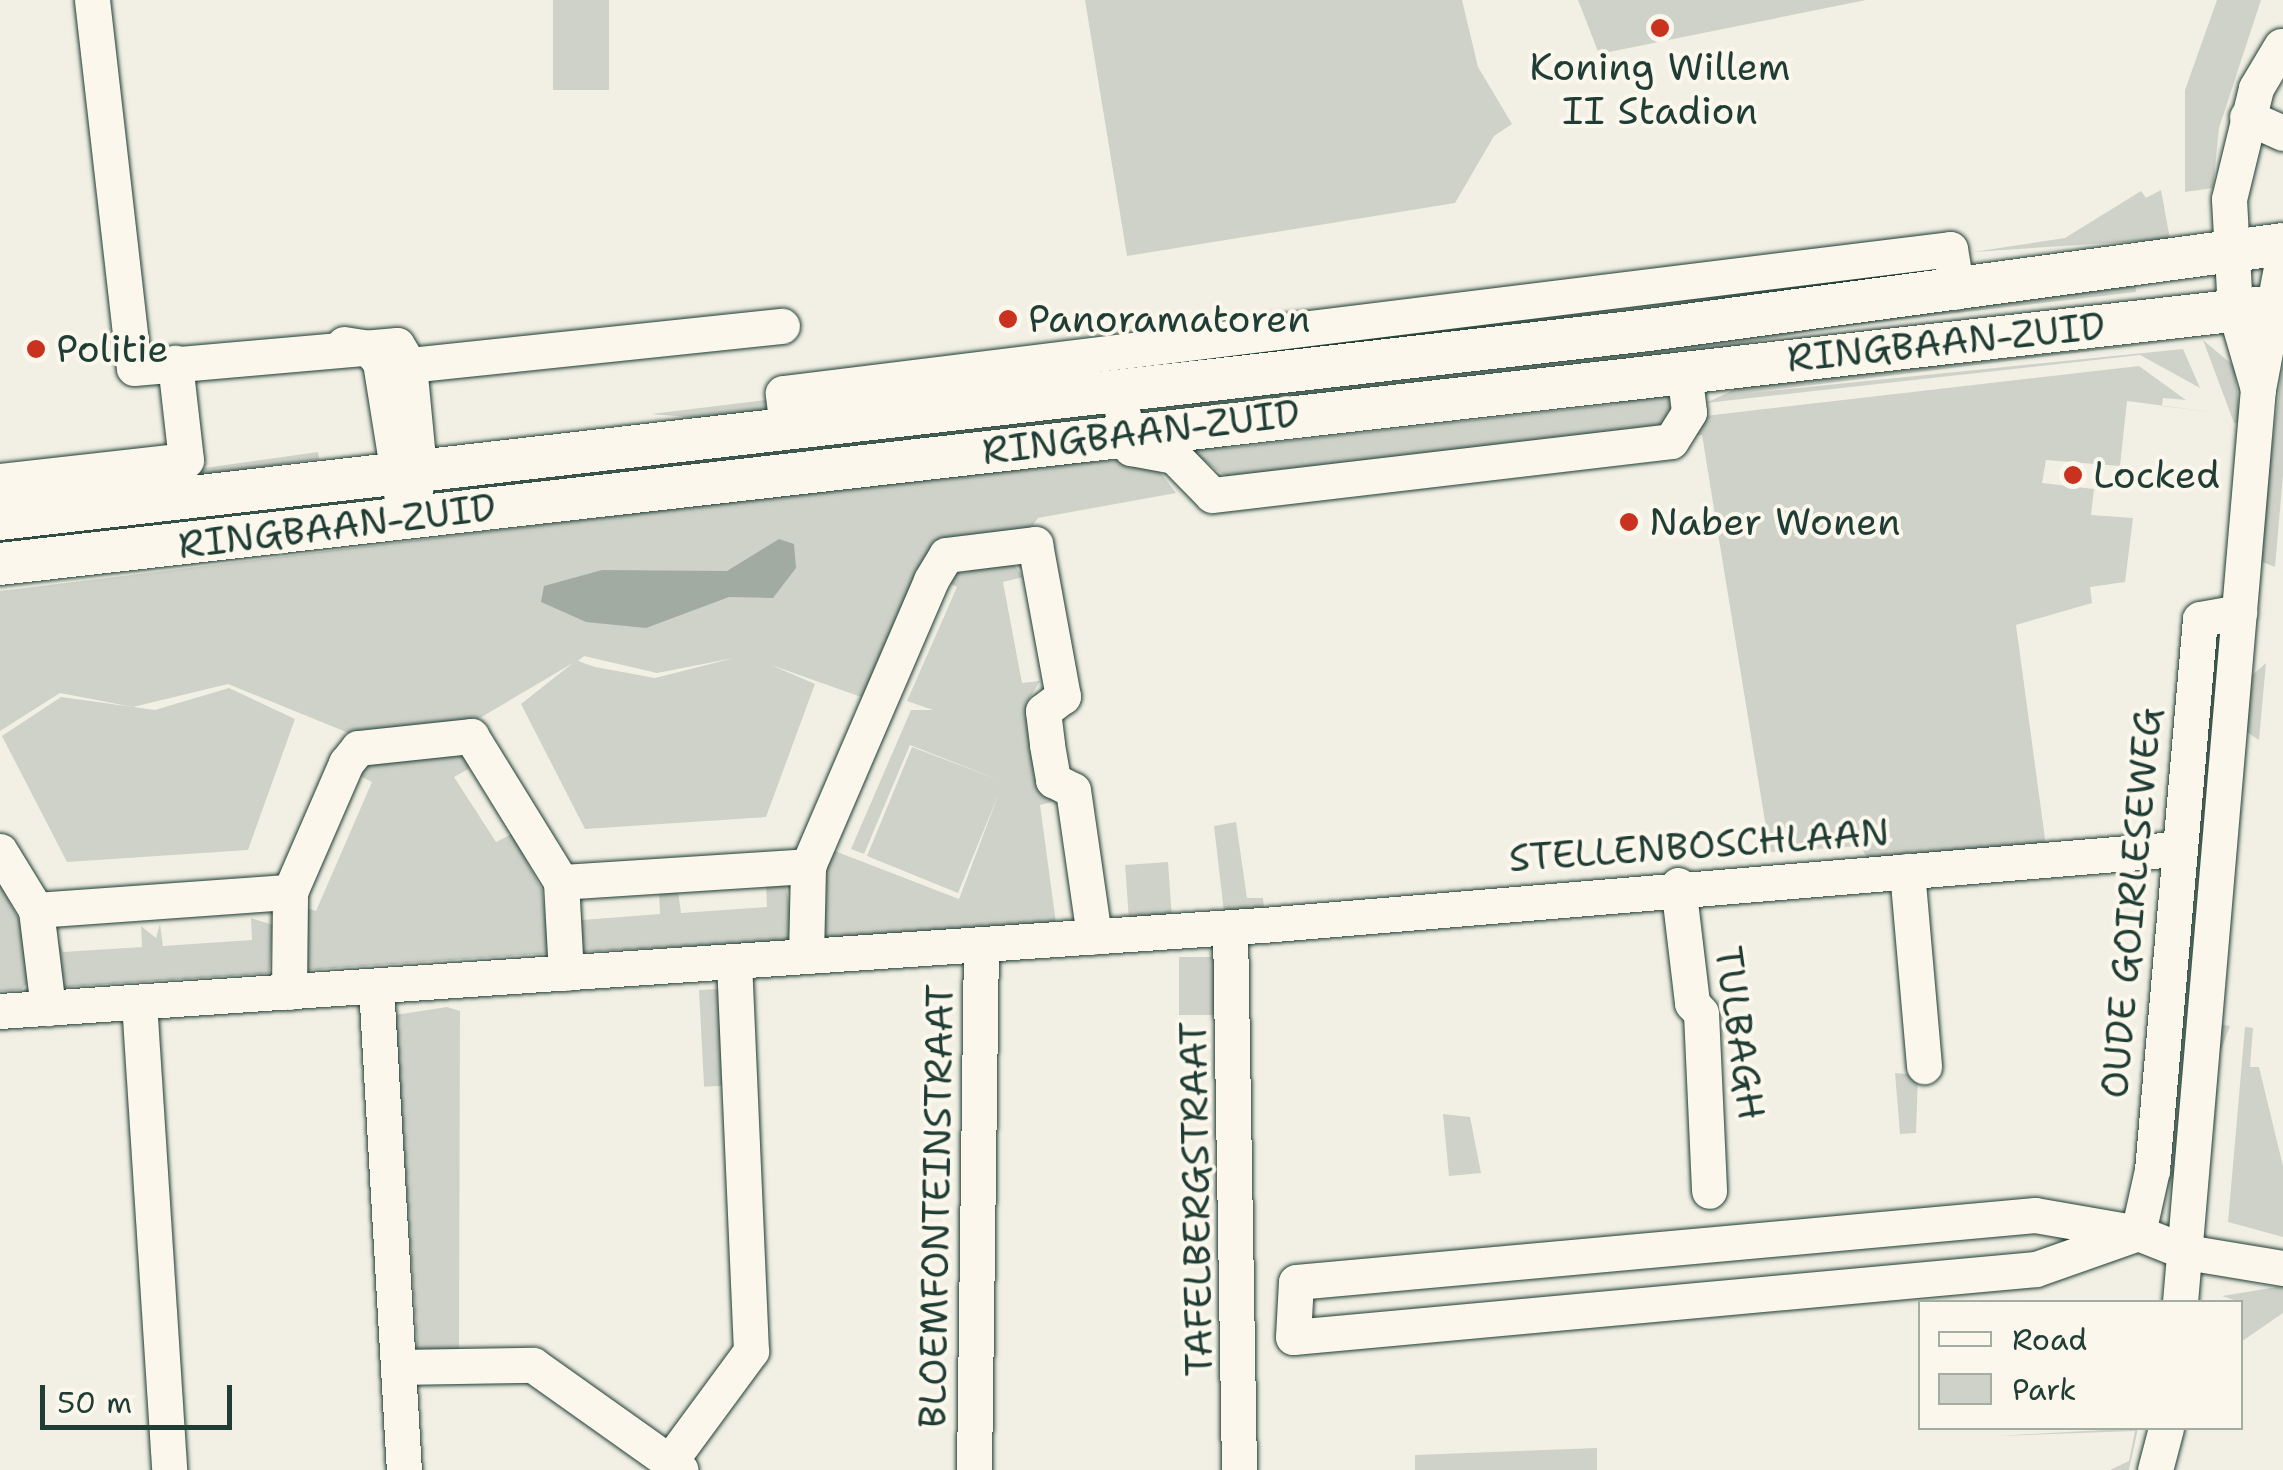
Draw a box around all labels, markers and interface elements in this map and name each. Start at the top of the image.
marker: Koning Willem II Stadion [1649,17,1671,39]
place label: Koning Willem II Stadion [1529,44,1791,133]
place label: Panoramatoren [1028,296,1311,342]
street label: RINGBAAN-ZUID [1785,303,2107,381]
marker: Panoramatoren [997,308,1019,330]
place label: Politie [56,326,169,372]
marker: Politie [25,338,47,360]
street label: RINGBAAN-ZUID [980,390,1302,474]
place label: Locked [2093,452,2220,498]
marker: Locked [2062,464,2084,486]
street label: RINGBAAN-ZUID [176,484,498,568]
place label: Naber Wonen [1649,499,1901,545]
marker: Naber Wonen [1618,511,1640,533]
street label: OUDE GOIRLESEWEG [2091,706,2171,1100]
street label: STELLENBOSCHLAAN [1507,809,1891,881]
street label: TULBAGH [1705,943,1775,1123]
street label: BLOEMFONTEINSTRAAT [909,983,963,1429]
street label: TAFELBERGSTRAAT [1170,1021,1222,1377]
legend [1918,1300,2243,1430]
text: Road [2012,1319,2087,1360]
scale bar [45,1365,238,1427]
text: Park [2012,1369,2076,1410]
text: 50 m [57,1382,132,1423]

